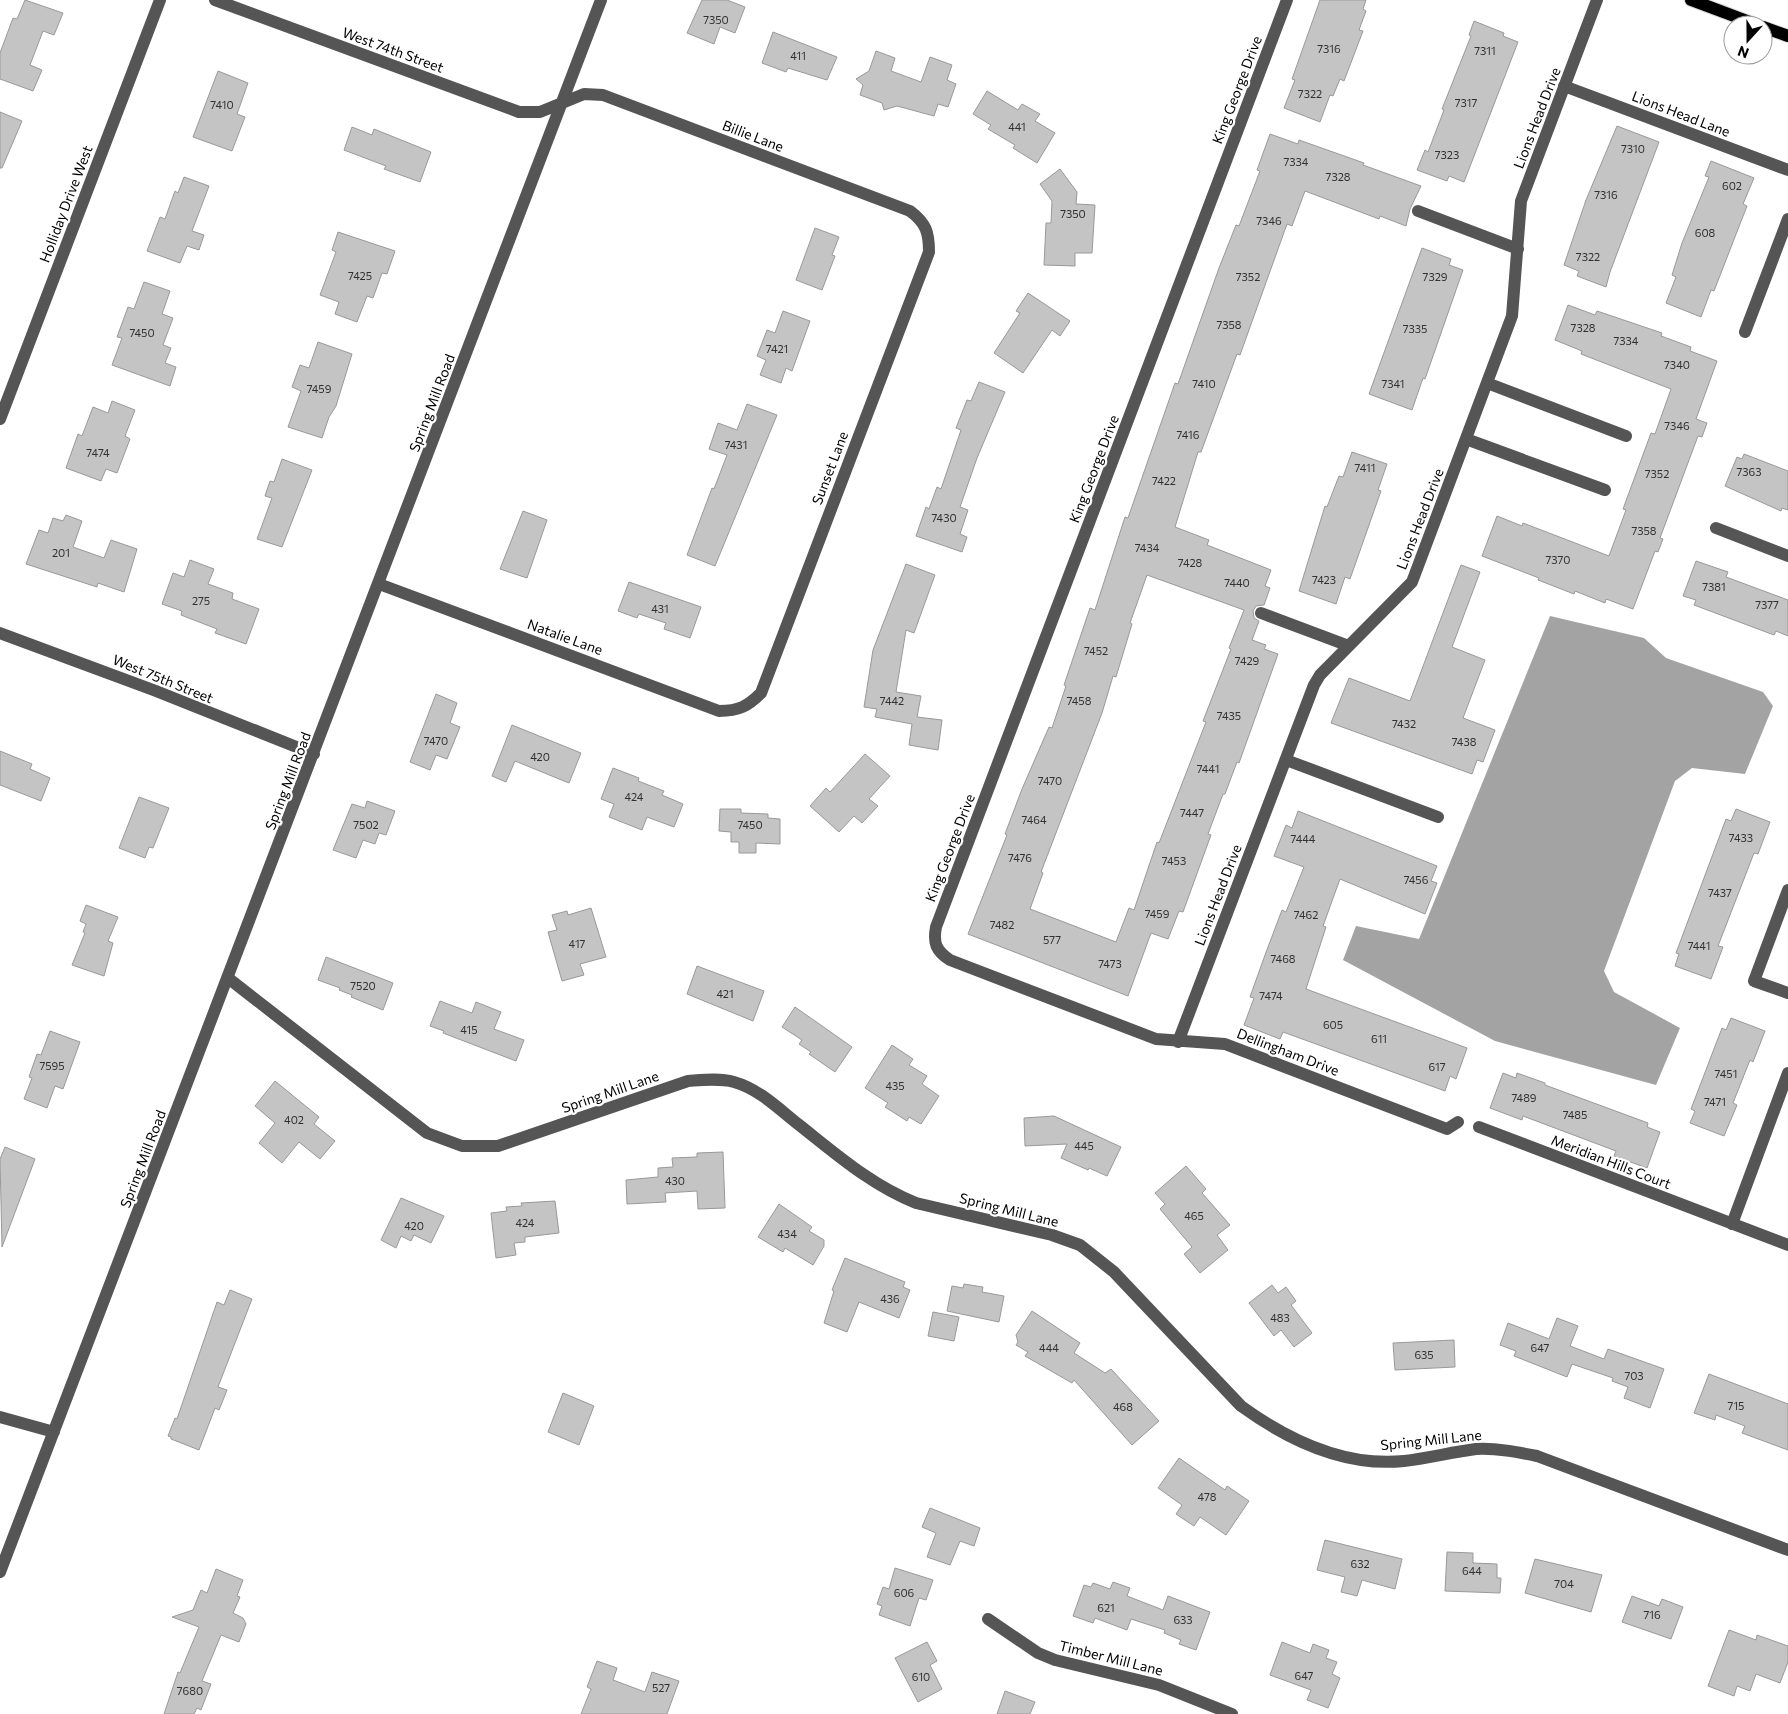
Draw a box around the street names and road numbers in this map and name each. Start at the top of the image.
street label: West 74th Street [340,23,446,76]
street label: King George Drive [1208,33,1265,146]
street label: Lions Head Drive [1509,65,1564,171]
street label: Lions Head Lane [1630,87,1733,140]
street label: Billie Lane [720,116,786,155]
street label: Holliday Drive West [35,143,96,265]
street label: Spring Mill Road [405,351,458,454]
street label: King George Drive [1065,412,1122,525]
street label: Sunset Lane [808,429,851,507]
street label: Lions Head Drive [1392,466,1447,572]
street label: Natalie Lane [525,615,605,658]
street label: West 75th Street [110,651,216,707]
street label: Spring Mill Road [261,729,314,832]
street label: King George Drive [921,791,978,904]
street label: Lions Head Drive [1190,842,1245,948]
street label: Dellingham Drive [1235,1024,1342,1079]
street label: Spring Mill Lane [559,1067,661,1116]
street label: Spring Mill Road [116,1107,169,1210]
street label: Meridian Hills Court [1549,1131,1674,1192]
street label: Spring Mill Lane [958,1189,1060,1230]
street label: Spring Mill Lane [1380,1426,1482,1453]
street label: Timber Mill Lane [1058,1636,1165,1679]

